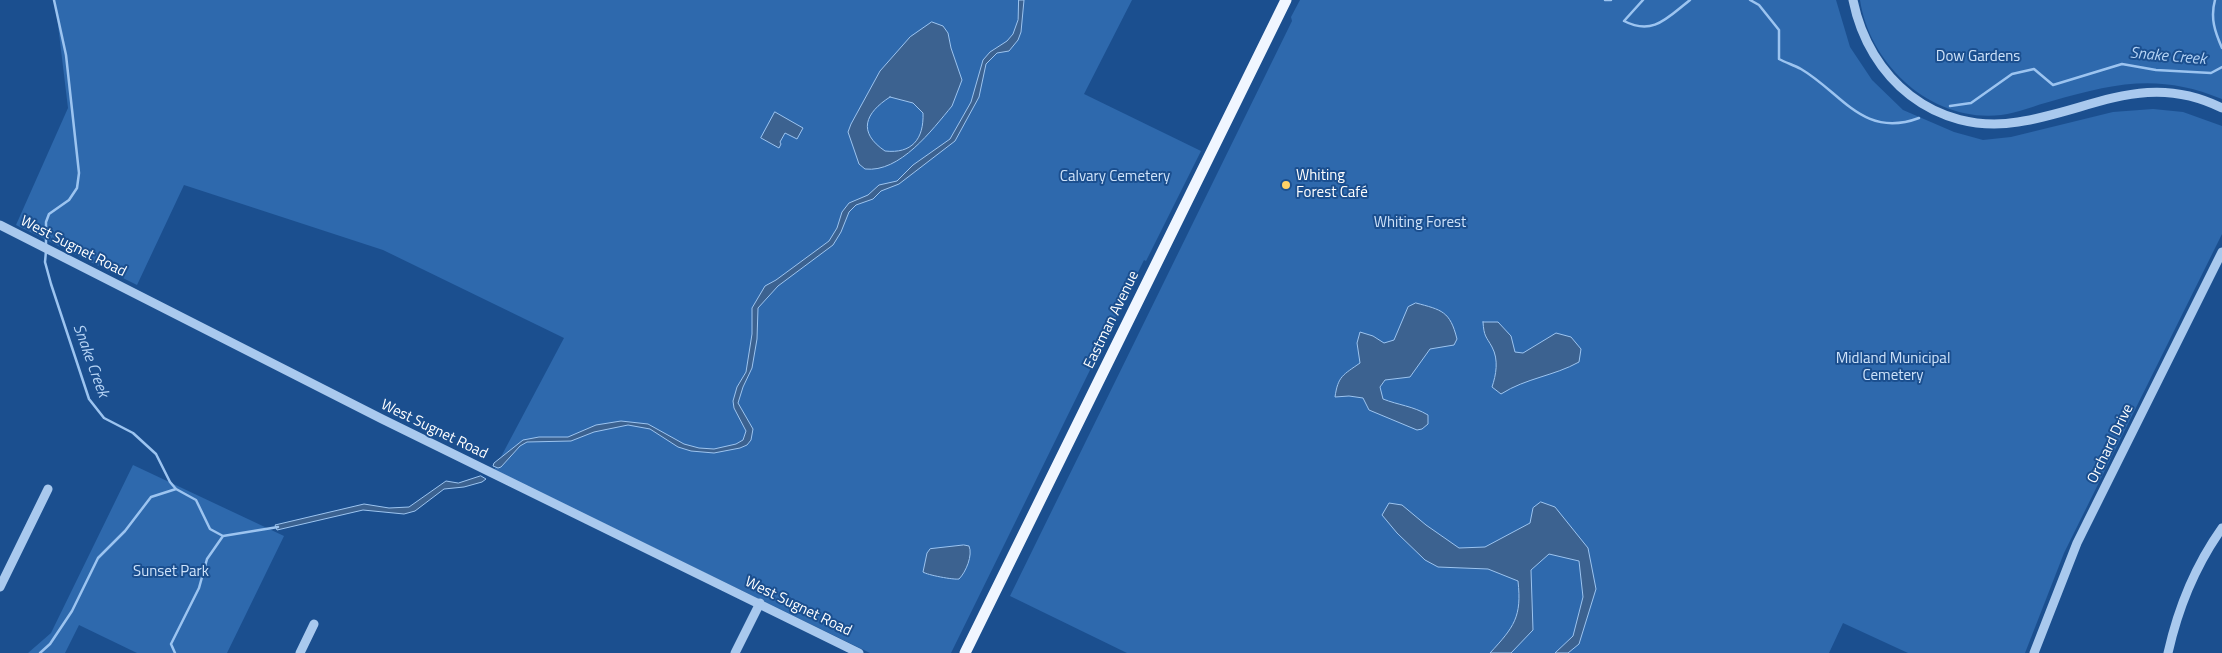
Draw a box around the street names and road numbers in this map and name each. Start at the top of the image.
street label: West Sugnet Road [17,213,129,281]
street label: Eastman Avenue [1081,268,1143,372]
street label: West Sugnet Road [378,396,490,464]
street label: Orchard Drive [2084,401,2138,487]
street label: West Sugnet Road [742,573,854,641]

